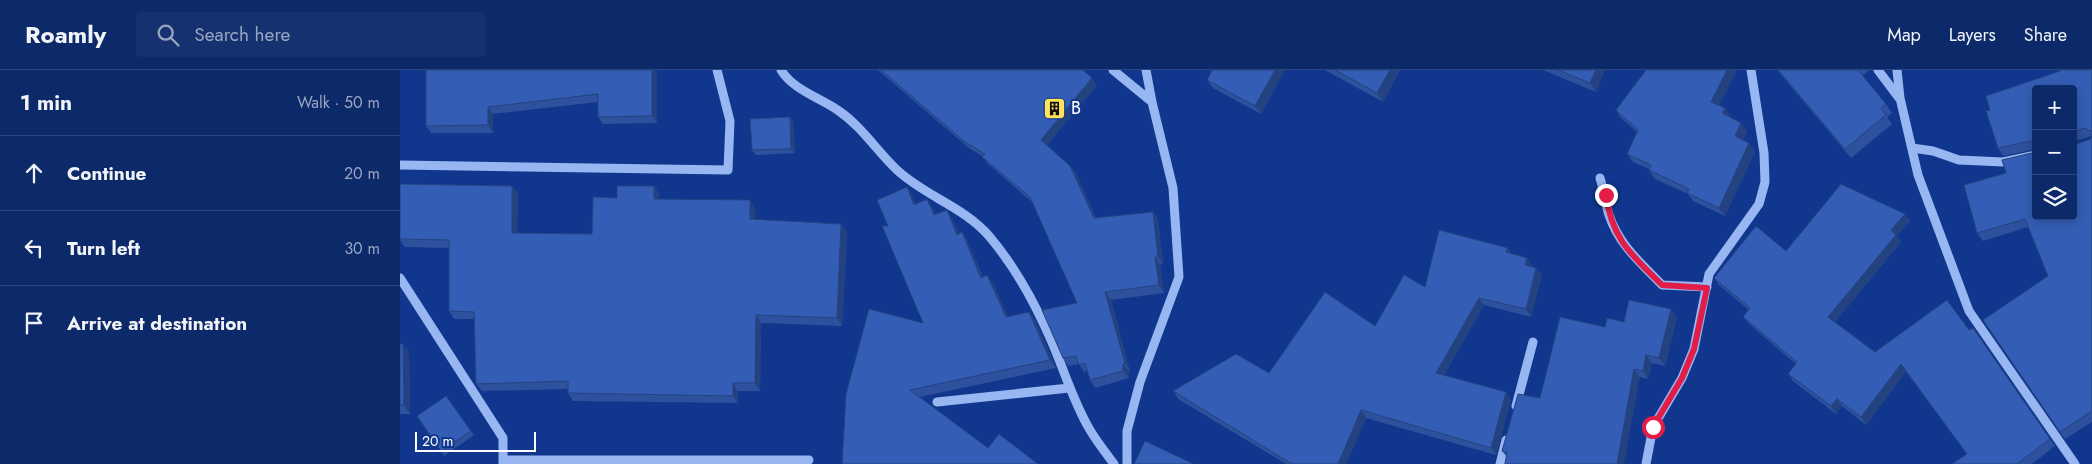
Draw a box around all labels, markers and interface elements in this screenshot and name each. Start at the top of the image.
search box [136,12,486,57]
text: Roamly [25,17,106,52]
icon: search [154,21,182,49]
text: Search here [194,21,290,48]
text: Map [1887,22,1921,48]
text: Layers [1949,22,1996,48]
text: Share [2024,22,2067,48]
map controls [2032,85,2077,220]
button: + [2032,85,2077,130]
text: 1 min [20,88,72,118]
text: Walk · 50 m [297,91,380,114]
place label: B [1071,95,1081,121]
building icon: B [1043,96,1067,120]
button: − [2032,130,2077,175]
icon: ahead [20,159,48,187]
text: Continue [67,160,146,187]
text: 20 m [344,162,380,185]
button: layers [2032,175,2077,220]
route end [1595,184,1618,207]
icon: left [20,234,48,262]
text: Turn left [67,235,140,262]
text: 30 m [344,237,380,260]
icon: arrive [20,309,48,337]
text: Arrive at destination [67,310,247,337]
route start [1642,416,1665,439]
scale bar [415,429,536,452]
text: 20 m [422,431,454,451]

